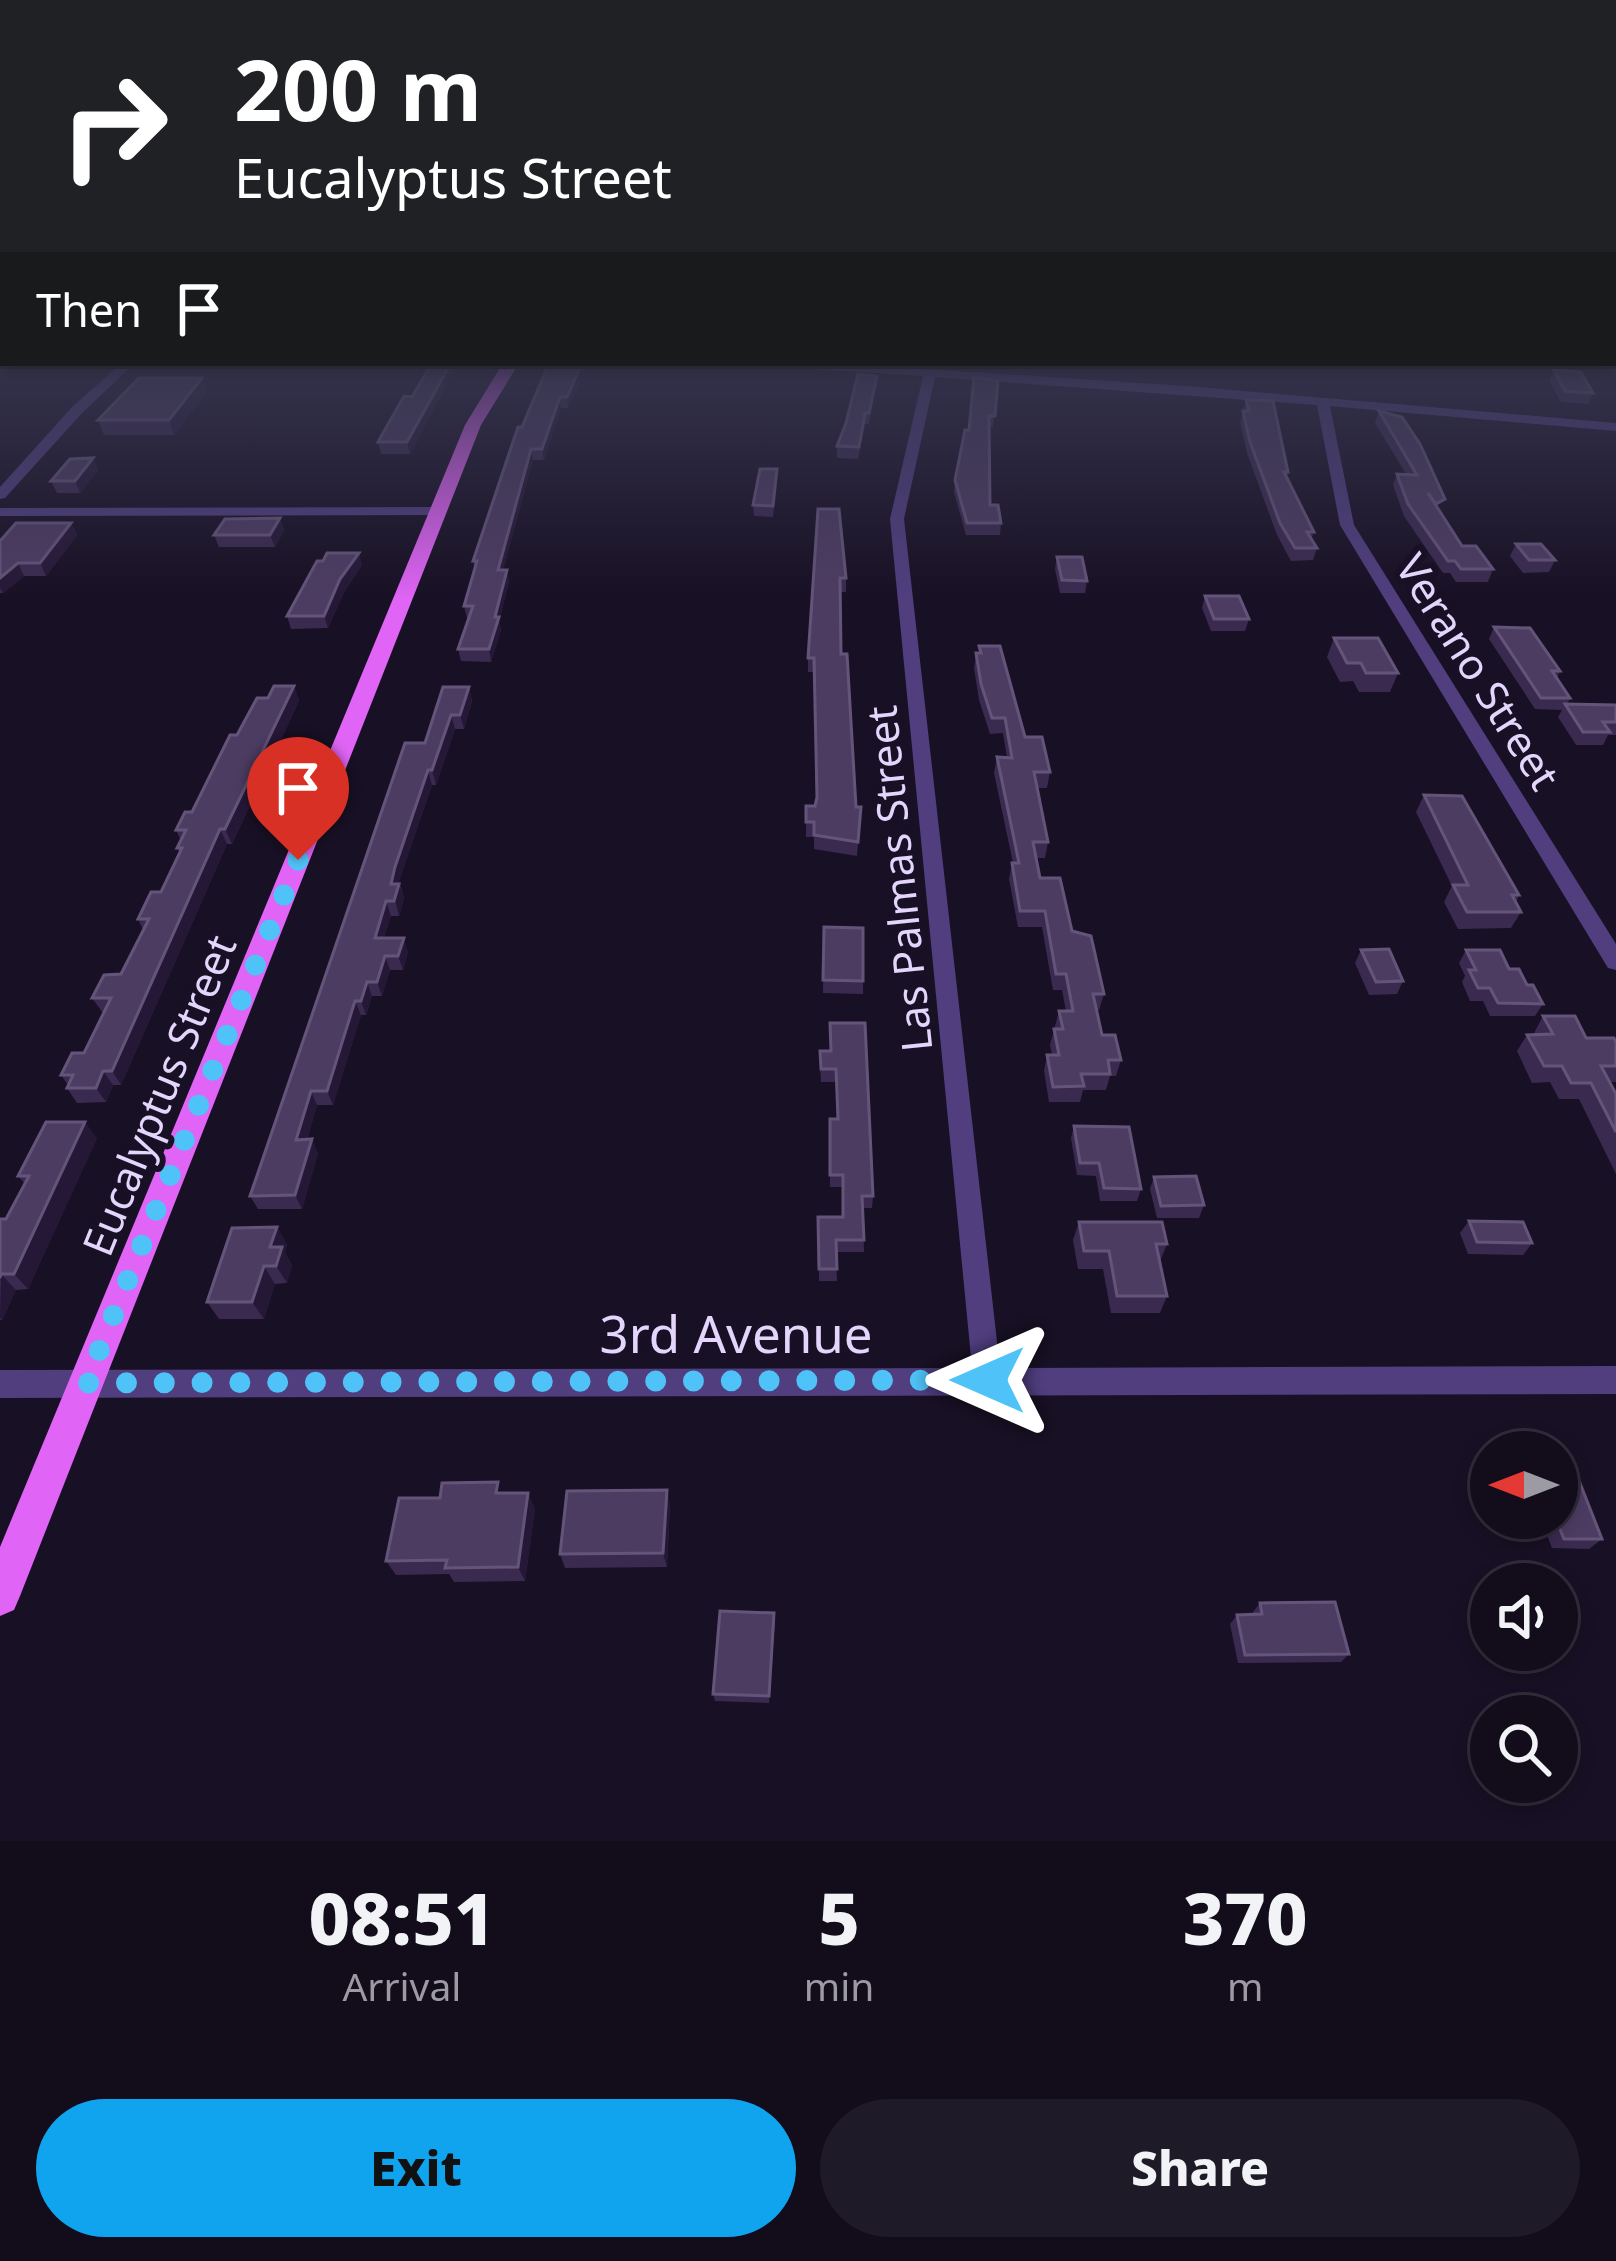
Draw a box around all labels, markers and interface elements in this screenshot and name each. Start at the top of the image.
text: 200 m [234,31,482,146]
icon: right [36,48,192,204]
text: Eucalyptus Street [234,140,672,214]
icon: arrive [166,276,232,342]
text: Then [36,279,142,340]
street label: Verano Street [1384,542,1574,800]
street label: Las Palmas Street [851,703,945,1055]
pin [247,737,349,860]
icon: arrive [265,755,331,821]
street label: Eucalyptus Street [68,926,248,1264]
street label: 3rd Avenue [600,1298,872,1368]
position arrow [925,1317,1051,1443]
north arrow [1470,1431,1578,1539]
map controls [1470,1431,1578,1803]
button: sound [1470,1563,1578,1671]
button: search [1470,1695,1578,1803]
text: 08:51 [308,1868,495,1966]
text: 5 [818,1868,860,1966]
text: 370 [1183,1868,1308,1966]
text: Arrival [342,1959,461,2012]
text: min [804,1959,874,2012]
text: m [1227,1959,1263,2012]
button: Exit [36,2099,796,2237]
button: Share [820,2099,1580,2237]

